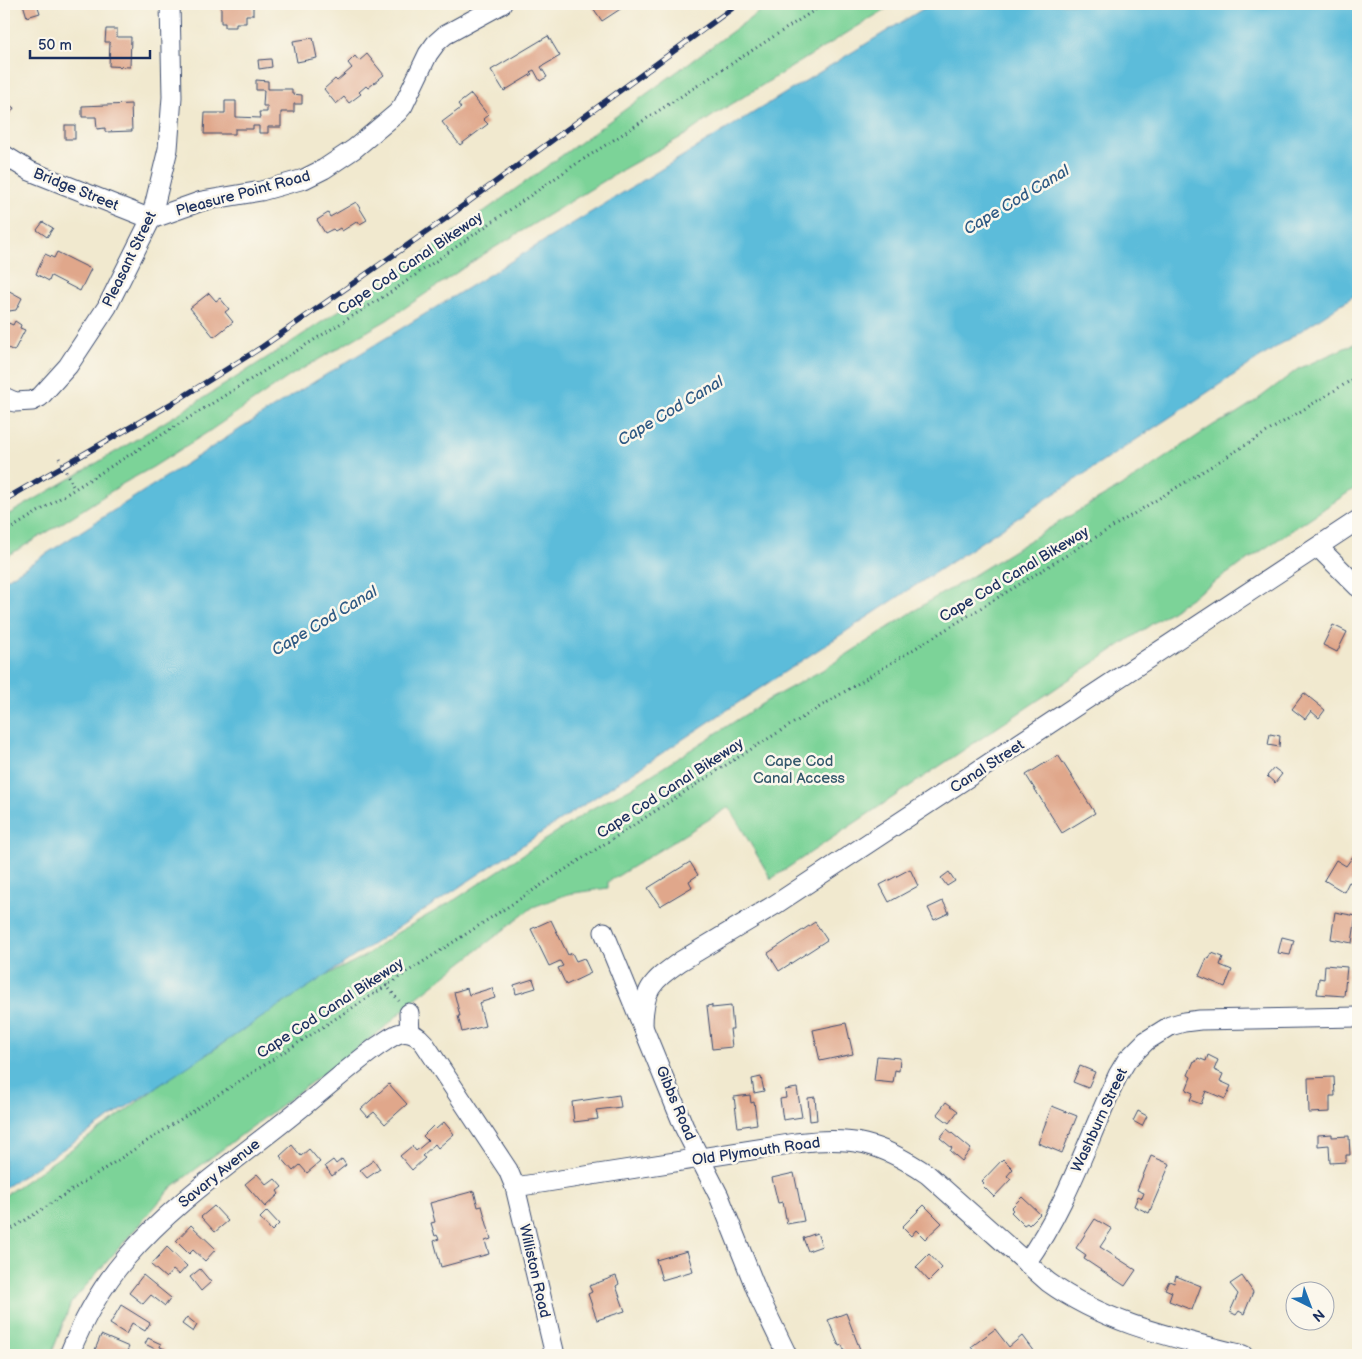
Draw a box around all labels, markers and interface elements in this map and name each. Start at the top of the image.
scale bar [30,28,150,60]
text: 50 m [38,36,72,55]
water label: Cape Cod Canal [961,161,1074,239]
street label: Bridge Street [30,164,122,215]
street label: Pleasure Point Road [174,166,312,221]
street label: Pleasant Street [98,208,161,310]
street label: Cape Cod Canal Bikeway [334,208,487,319]
water label: Cape Cod Canal [615,372,728,450]
street label: Cape Cod Canal Bikeway [936,522,1093,627]
water label: Cape Cod Canal [269,582,382,660]
street label: Cape Cod Canal Bikeway [593,734,747,843]
street label: Canal Street [947,735,1028,797]
park label: Cape Cod Canal Access [753,752,846,788]
street label: Cape Cod Canal Bikeway [253,954,407,1063]
street label: Gibbs Road [651,1063,700,1143]
street label: Washburn Street [1067,1065,1132,1175]
street label: Old Plymouth Road [691,1133,821,1170]
street label: Savary Avenue [175,1135,264,1212]
street label: Williston Road [515,1222,555,1320]
north arrow [1284,1282,1334,1332]
text: N [1309,1305,1328,1325]

